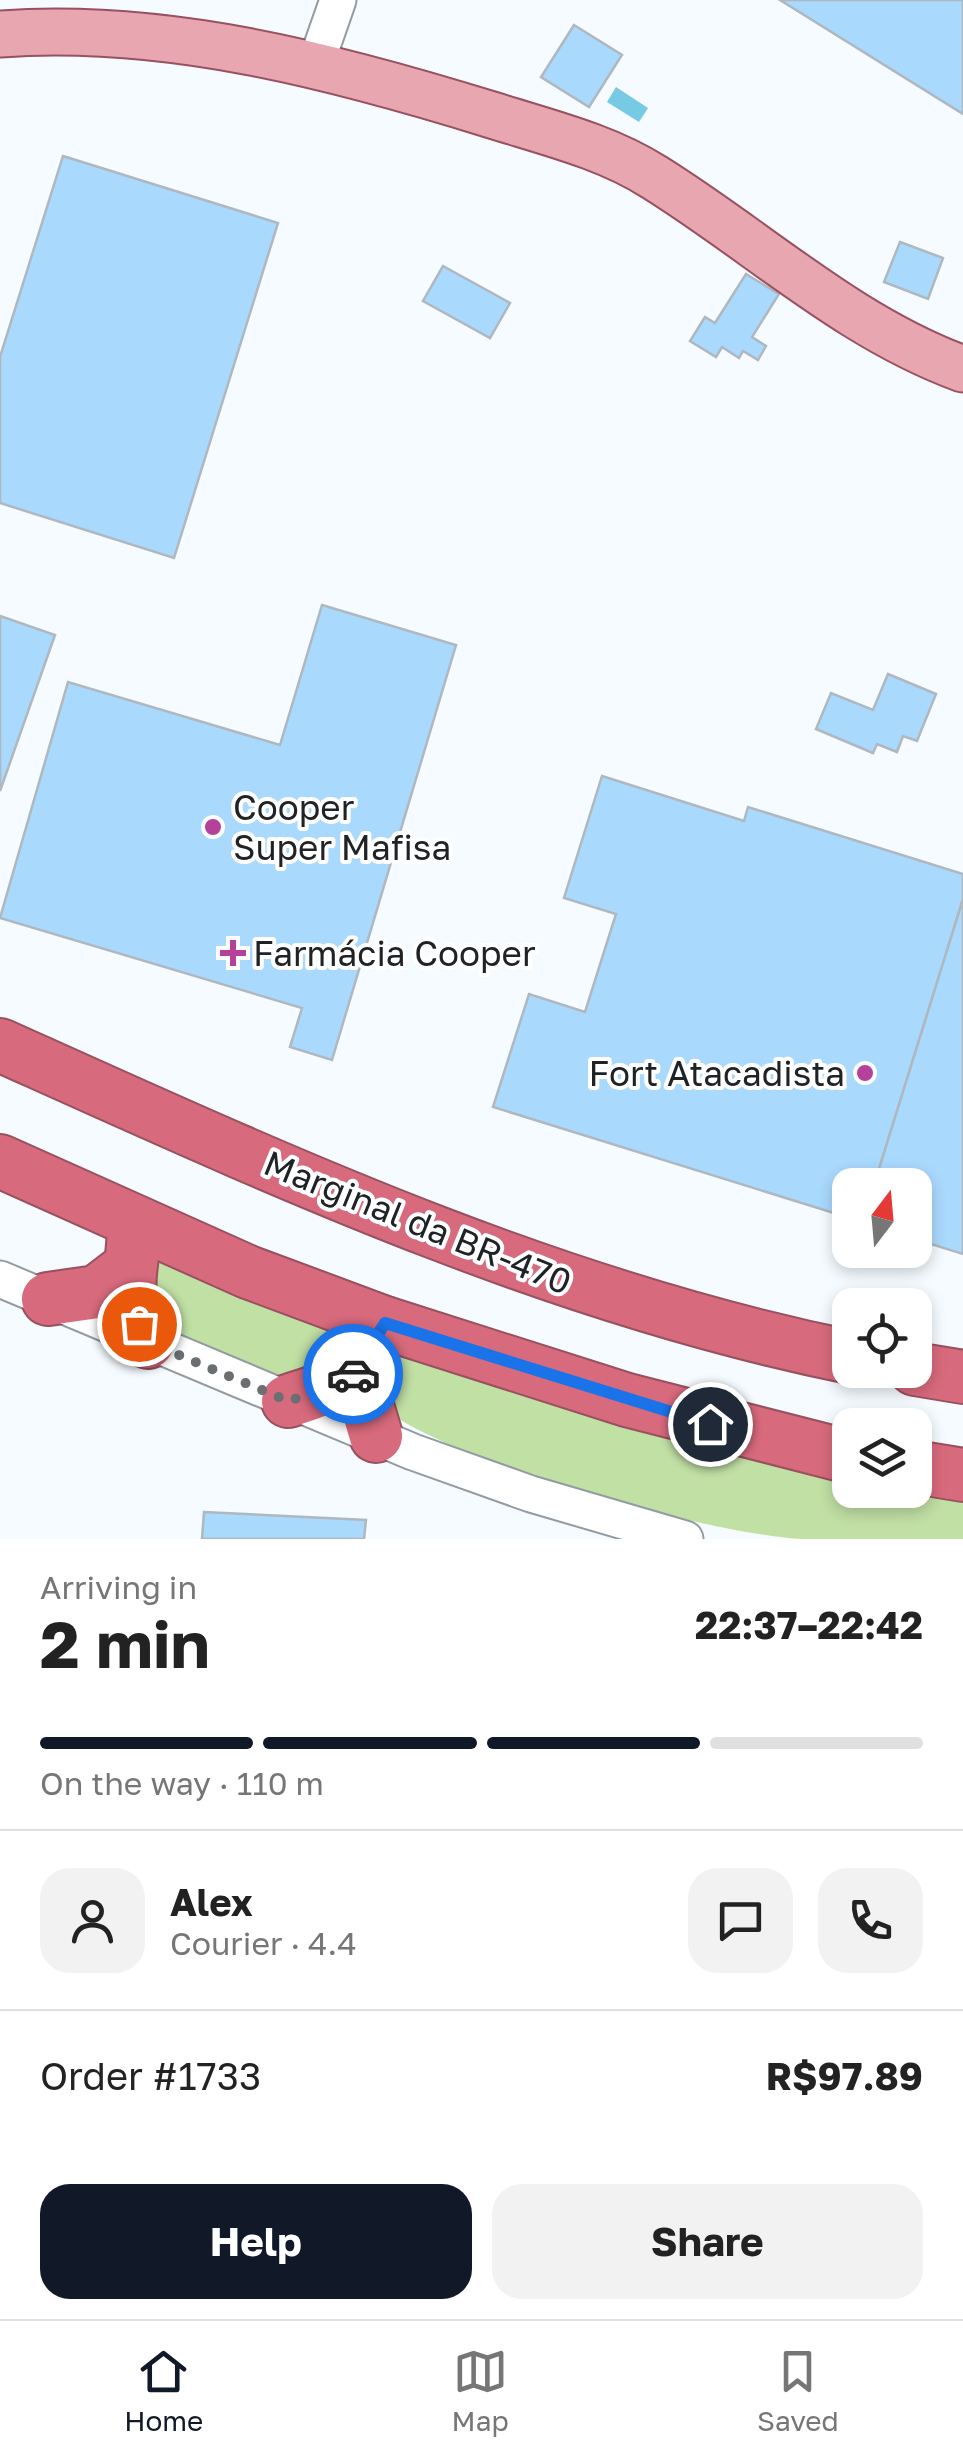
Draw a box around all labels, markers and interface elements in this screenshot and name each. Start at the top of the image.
place label: Cooper Super Mafisa [233,786,451,868]
marker: Cooper Super Mafisa [202,816,224,838]
place label: Farmácia Cooper [253,932,536,974]
marker: Farmácia Cooper [222,942,244,964]
place label: Fort Atacadista [589,1052,845,1094]
marker: Fort Atacadista [854,1062,876,1084]
street label: Marginal da BR-470 [258,1141,578,1303]
north arrow [832,1168,932,1268]
map controls [832,1168,932,1508]
pin [97,1282,182,1367]
button: locate [832,1288,932,1388]
icon: bag [112,1297,167,1352]
courier [303,1324,403,1424]
icon: car [326,1347,381,1402]
pin [668,1382,753,1467]
icon: home [683,1397,738,1452]
button: layers [832,1408,932,1508]
text: Arriving in [40,1568,197,1606]
text: 22:37–22:42 [695,1602,923,1647]
text: 2 min [40,1604,210,1682]
text: On the way · 110 m [40,1764,324,1802]
button: person [40,1868,145,1973]
button: chat [688,1868,793,1973]
button: phone [818,1868,923,1973]
text: Alex [170,1879,253,1924]
text: Courier · 4.4 [170,1924,357,1962]
text: Order #1733 [40,2053,261,2098]
text: R$97.89 [766,2053,923,2098]
button: Help [40,2184,472,2299]
button: Share [492,2184,923,2299]
tab: Home [124,2344,203,2437]
tab: Map [452,2344,509,2437]
tab: Saved [757,2344,839,2437]

